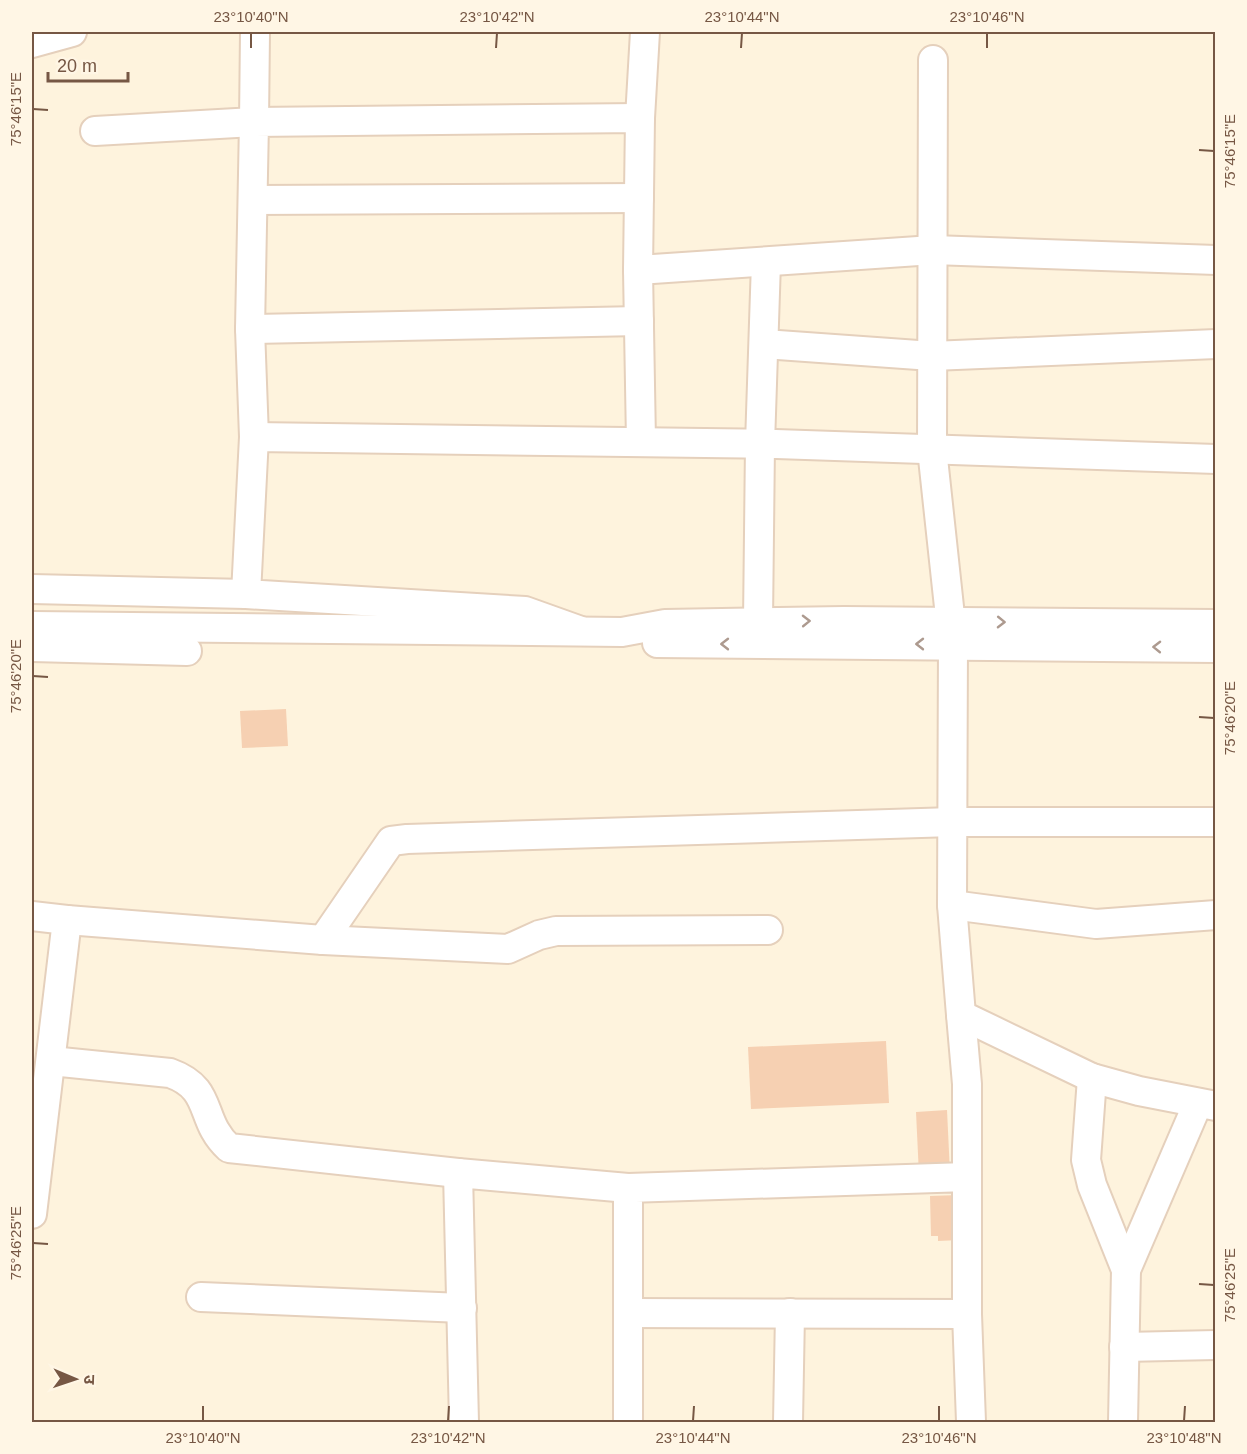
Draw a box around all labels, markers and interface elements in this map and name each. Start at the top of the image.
text: 23°10'40"N [213,8,289,25]
text: 23°10'42"N [459,8,535,25]
text: 23°10'44"N [704,8,780,25]
text: 23°10'46"N [949,8,1025,25]
scale bar [48,45,128,83]
text: 20 m [57,56,97,76]
text: 75°46'15"E [7,72,24,146]
text: 75°46'15"E [1221,114,1238,188]
one-way arrow [801,615,810,627]
one-way arrow [996,616,1005,628]
one-way arrow [721,638,730,650]
one-way arrow [916,638,925,650]
text: 75°46'20"E [7,639,24,713]
one-way arrow [1153,641,1162,653]
text: 75°46'20"E [1221,681,1238,755]
text: 75°46'25"E [7,1206,24,1280]
text: 75°46'25"E [1221,1248,1238,1322]
north arrow [45,1349,105,1409]
text: उ [81,1375,98,1385]
text: 23°10'40"N [165,1429,241,1446]
text: 23°10'42"N [410,1429,486,1446]
text: 23°10'44"N [655,1429,731,1446]
text: 23°10'46"N [901,1429,977,1446]
text: 23°10'48"N [1146,1429,1222,1446]

